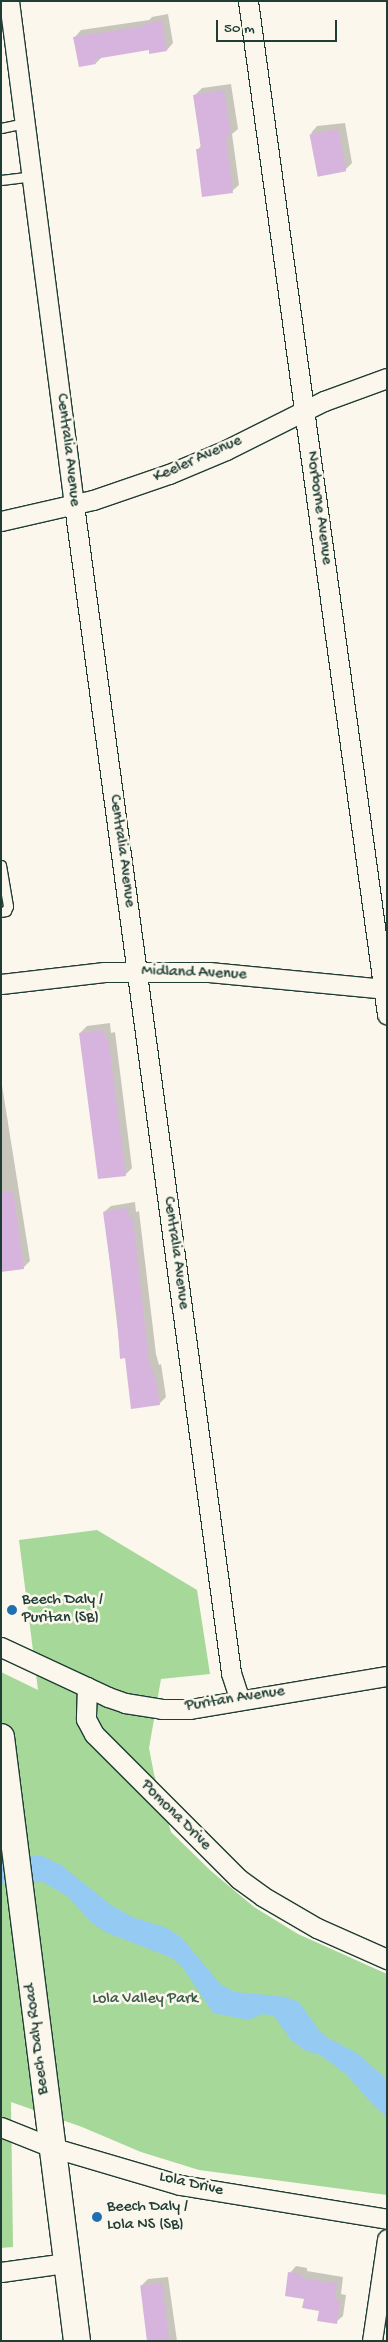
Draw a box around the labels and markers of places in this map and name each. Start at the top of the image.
place label: Beech Daly / Puritan (SB) [22,1591,103,1629]
marker: Beech Daly / Puritan (SB) [6,1604,18,1616]
place label: Beech Daly / Lola NS (SB) [107,2198,188,2236]
marker: Beech Daly / Lola NS (SB) [91,2211,103,2223]

